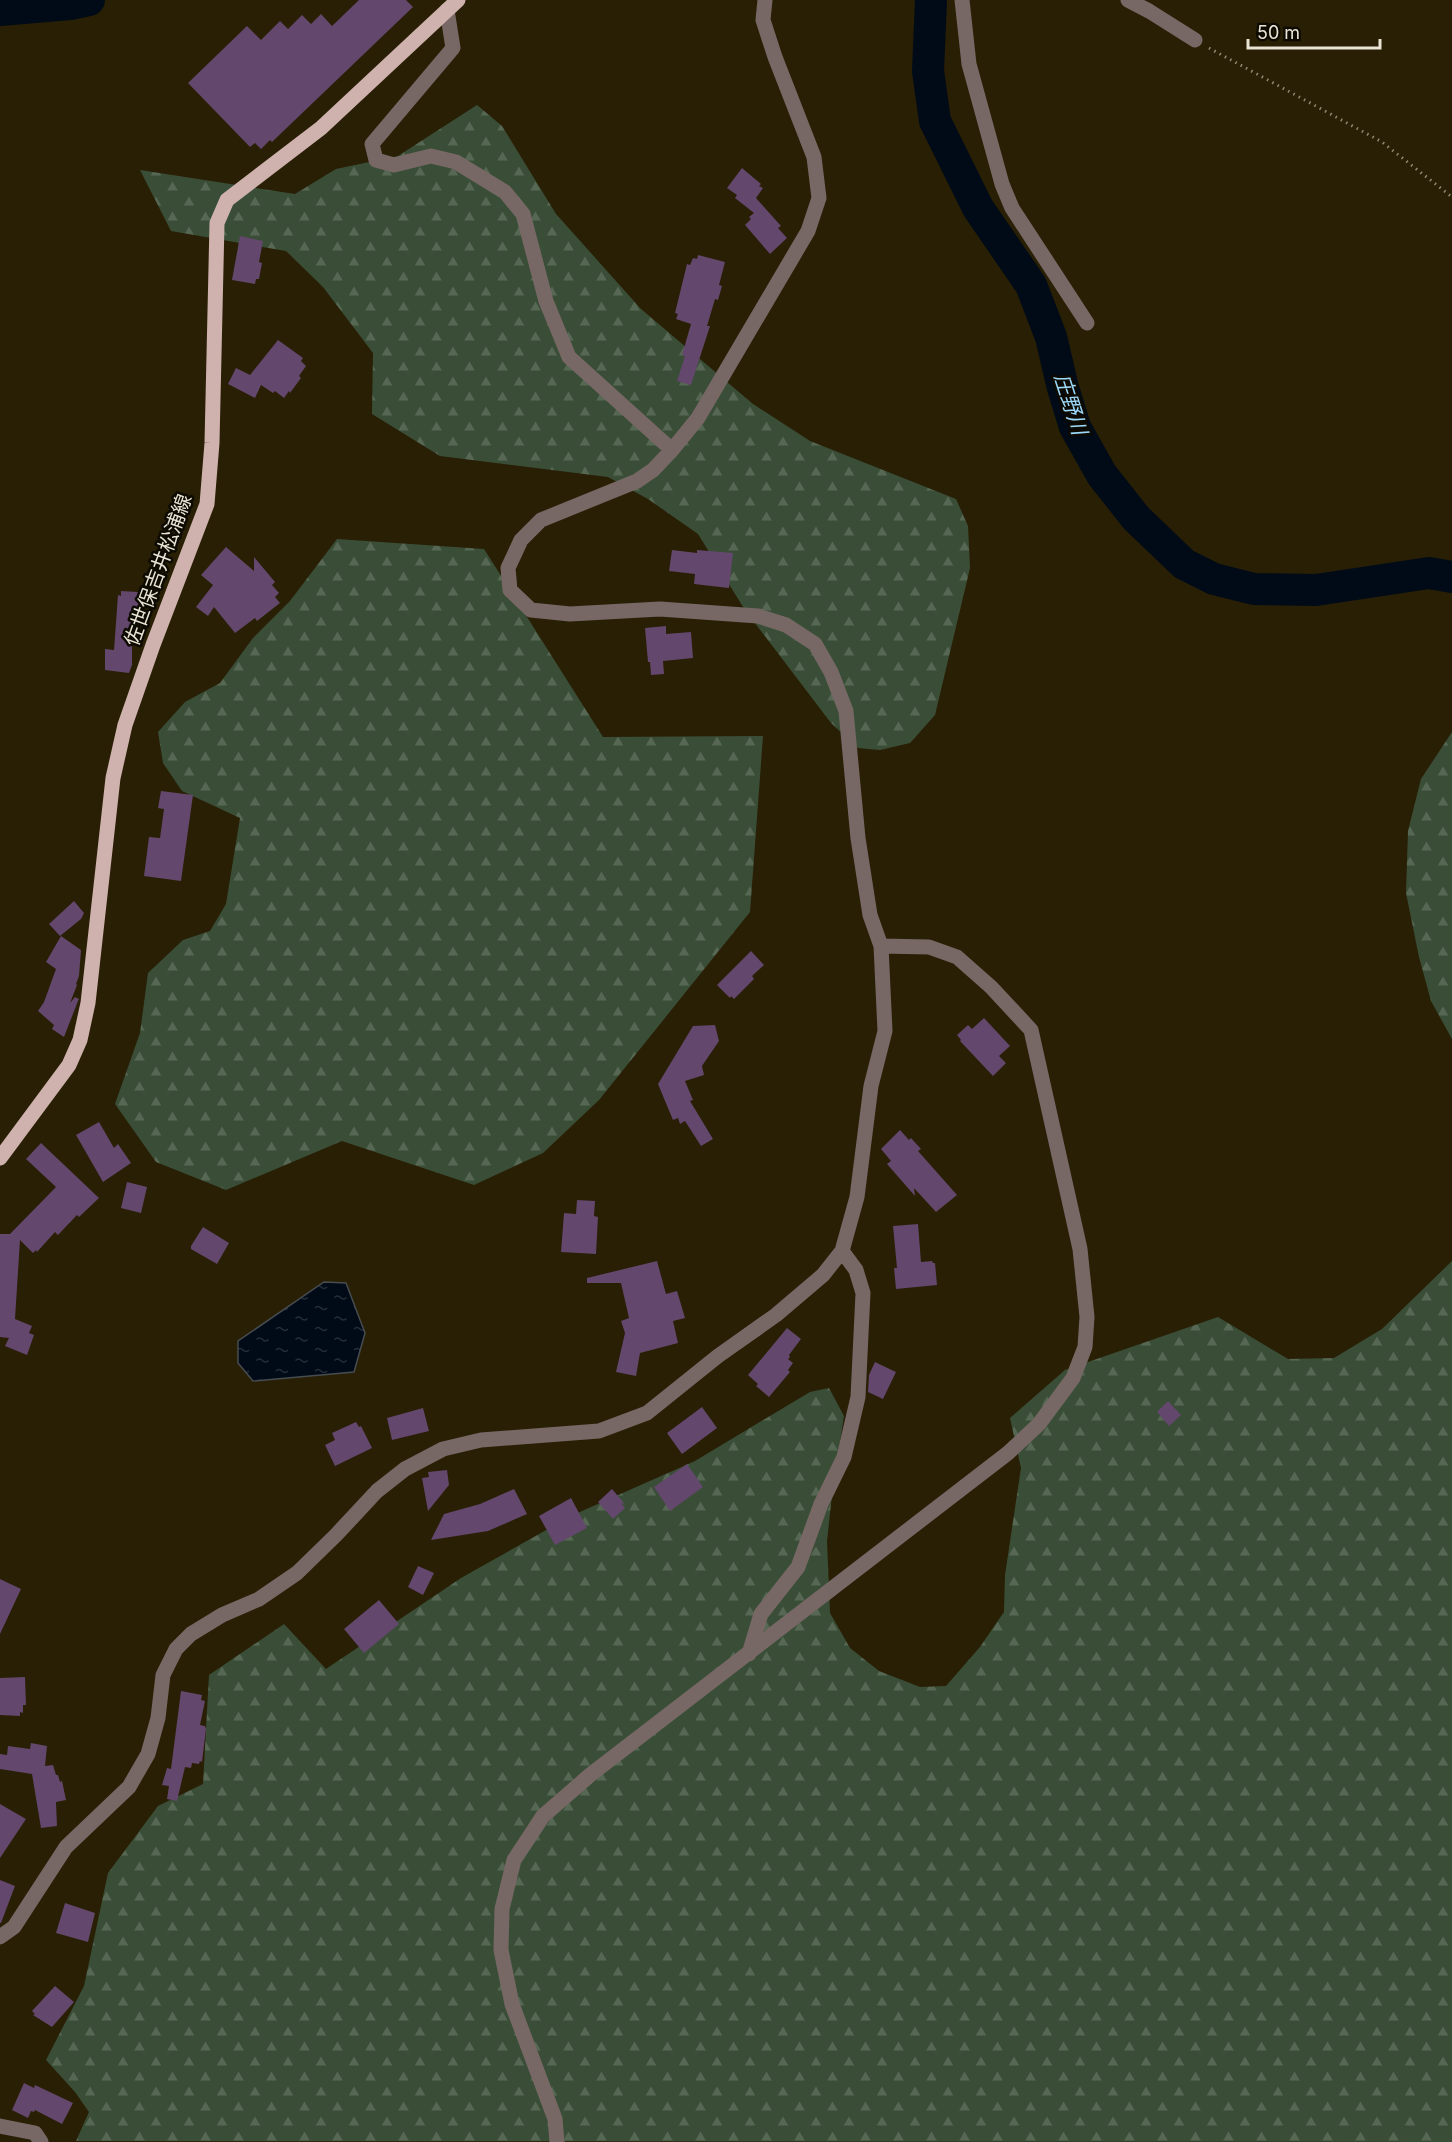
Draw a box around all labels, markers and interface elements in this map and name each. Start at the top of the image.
scale bar [1248,12,1380,50]
text: 50 m [1257,22,1300,43]
water label: 庄野川 [1049,370,1093,440]
street label: 佐世保吉井松浦線 [119,491,197,649]

